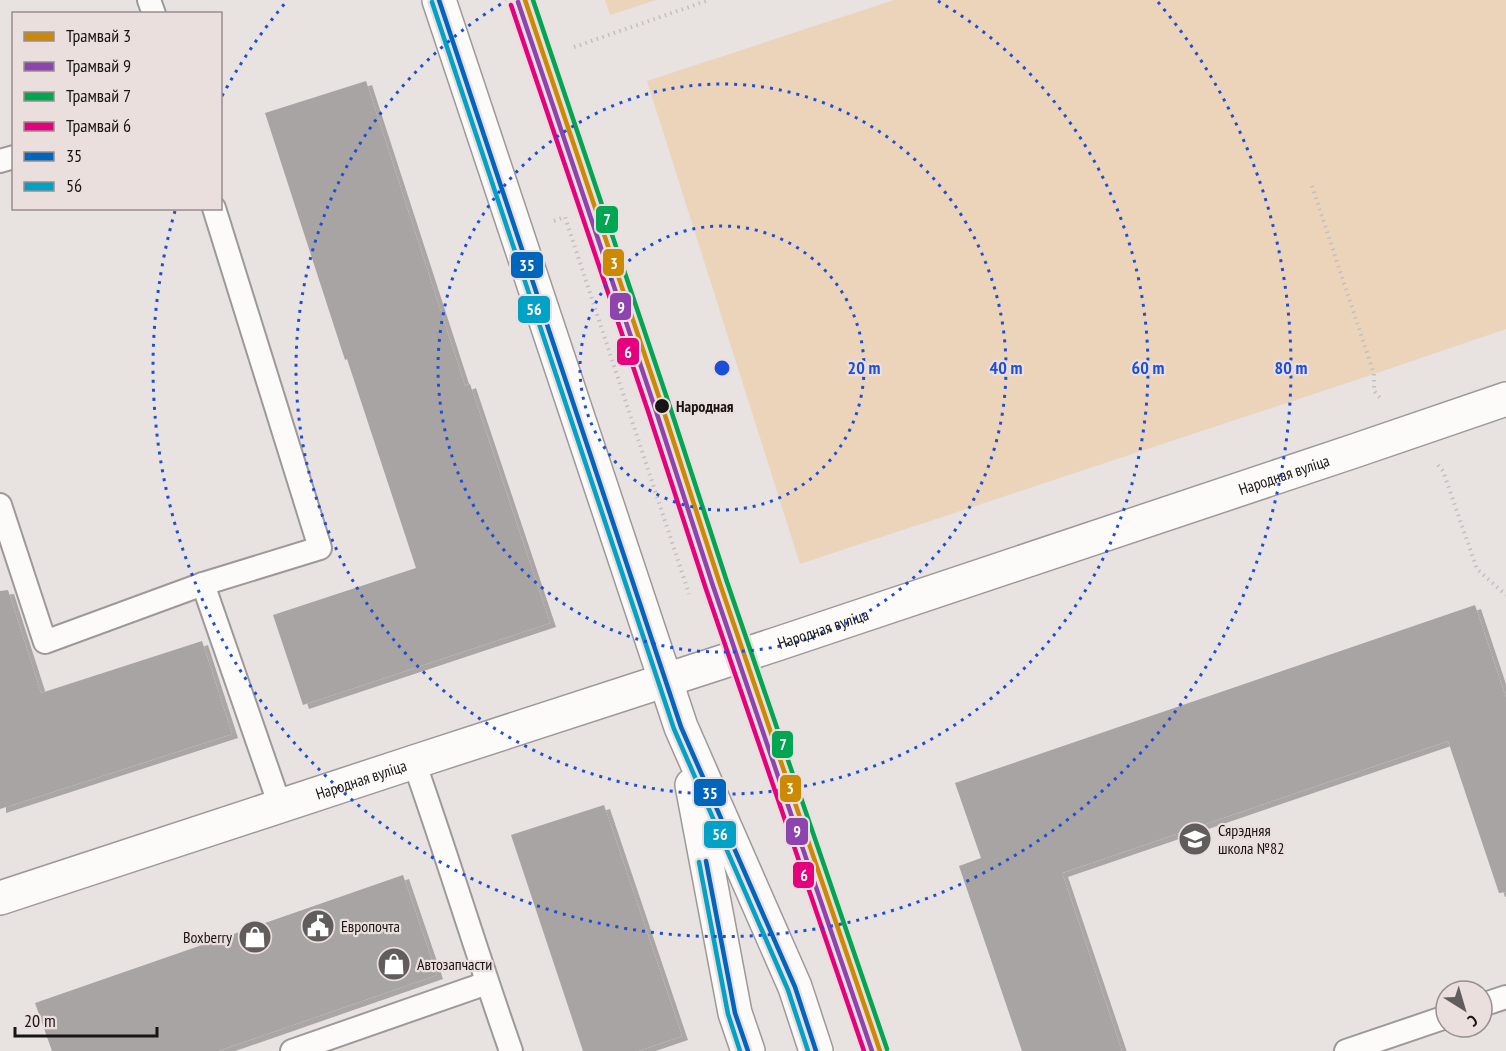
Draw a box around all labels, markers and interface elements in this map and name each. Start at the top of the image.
legend [12,12,222,210]
text: Трамвай 3 [66,24,131,47]
text: Трамвай 9 [66,54,131,77]
text: Трамвай 7 [66,84,131,107]
text: Трамвай 6 [66,114,131,137]
text: 35 [66,144,82,167]
text: 56 [66,174,82,197]
line badge: 7 [595,205,619,234]
text: 7 [603,209,611,229]
line badge: 3 [602,248,625,277]
line badge: 35 [510,251,544,279]
text: 3 [610,253,618,273]
text: 35 [519,255,535,275]
line badge: 9 [609,292,632,321]
line badge: 56 [517,295,551,324]
text: 9 [617,297,625,317]
text: 56 [526,299,542,319]
line badge: 6 [616,337,640,366]
text: 6 [624,342,632,362]
text: 20 m [848,356,880,379]
text: 40 m [990,356,1022,379]
text: 60 m [1132,356,1164,379]
text: 80 m [1275,356,1307,379]
centre of rings [712,358,732,378]
place label: Народная [676,396,734,416]
marker: Народная [653,397,671,415]
street label: Народная вуліца [1236,450,1332,499]
street label: Народная вуліца [775,604,871,653]
line badge: 7 [771,730,794,759]
text: 7 [779,734,787,754]
street label: Народная вуліца [313,755,409,804]
line badge: 3 [779,774,802,803]
line badge: 35 [693,778,727,807]
text: 3 [786,778,794,798]
text: 35 [702,783,718,803]
line badge: 9 [785,817,809,846]
line badge: 56 [703,820,737,849]
place label: Сярэдняя школа №82 [1218,820,1284,858]
text: 9 [793,821,801,841]
school or university icon: Сярэдняя школа №82 [1177,821,1213,857]
text: 56 [712,824,728,844]
line badge: 6 [792,861,815,889]
text: 6 [800,865,808,885]
public building icon: Европочта [300,908,336,944]
place label: Европочта [341,916,400,936]
shop icon: Boxberry [237,919,273,955]
place label: Boxberry [183,927,232,947]
shop icon: Автозапчасти [376,946,412,982]
place label: Автозапчасти [417,954,492,974]
north arrow [1434,979,1494,1039]
scale bar [15,1000,158,1038]
text: 20 m [24,1009,56,1032]
text: С [1464,1011,1482,1032]

